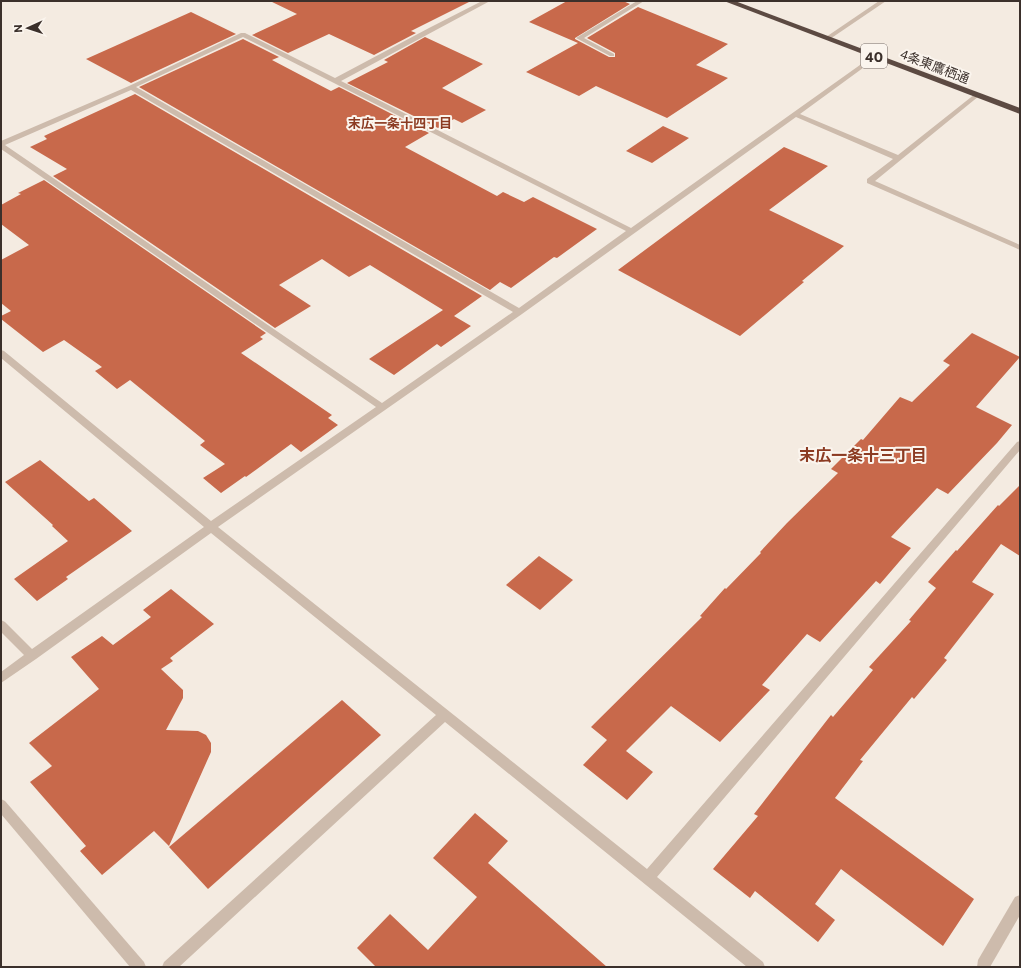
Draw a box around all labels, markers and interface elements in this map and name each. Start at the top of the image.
north arrow [8,8,48,48]
text: N [11,24,24,33]
road number: 40 [861,44,887,68]
street label: 4条東鷹栖通 [898,45,972,87]
district label: 末広一条十四丁目 [348,115,452,131]
district label: 末広一条十三丁目 [799,445,927,464]

